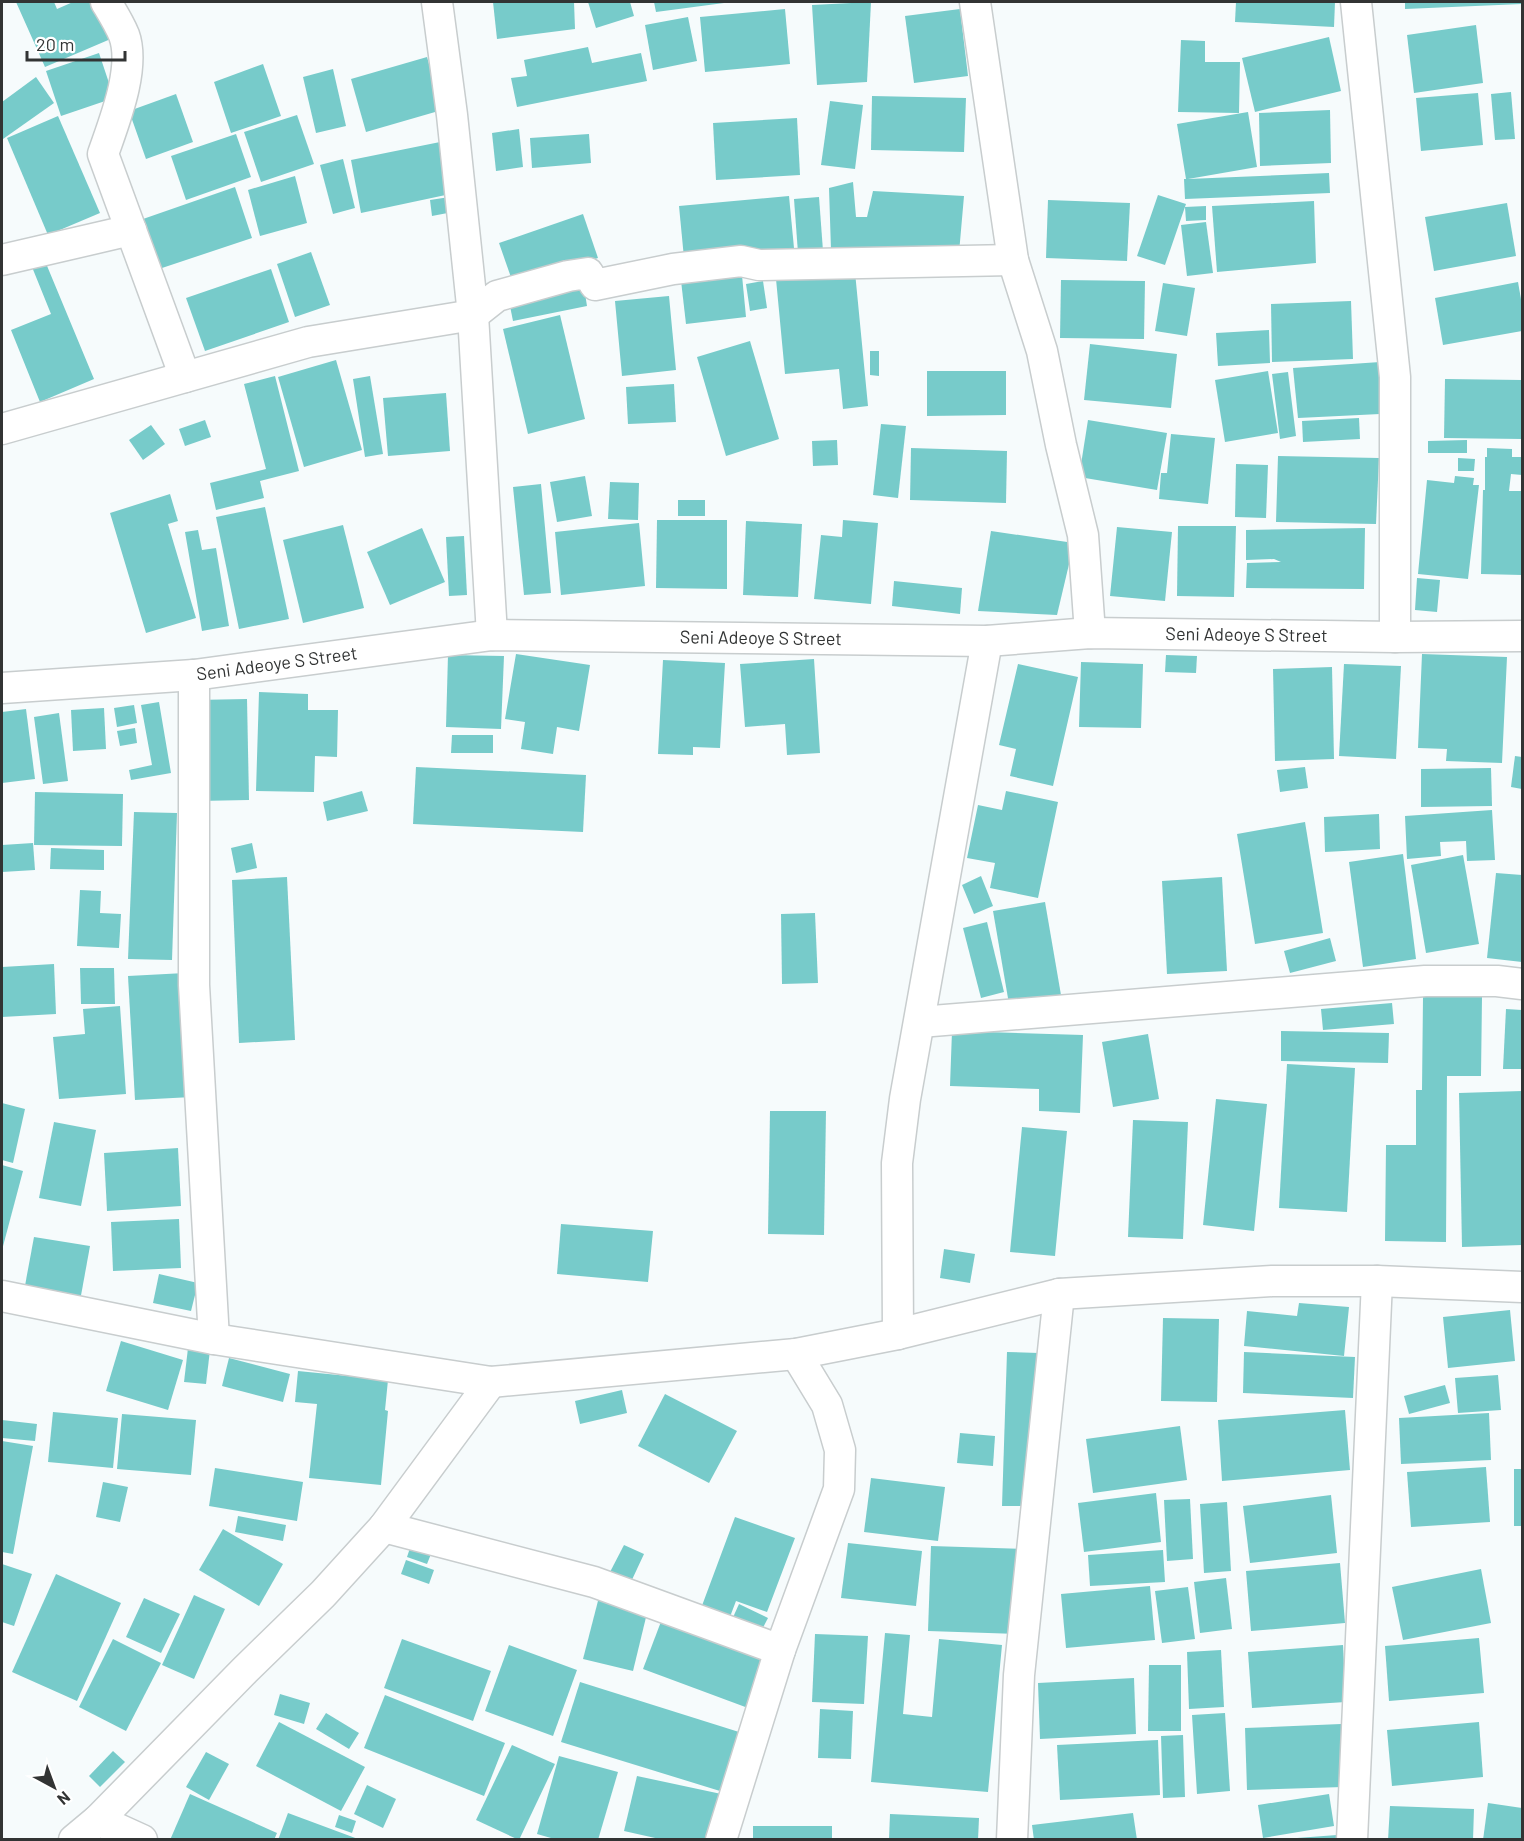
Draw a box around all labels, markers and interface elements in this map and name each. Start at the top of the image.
scale bar [27,24,124,62]
text: 20 m [36,33,74,55]
street label: Seni Adeoye S Street [1165,622,1328,646]
street label: Seni Adeoye S Street [680,625,842,649]
street label: Seni Adeoye S Street [195,641,359,685]
north arrow [24,1757,84,1817]
text: N [54,1788,74,1809]

